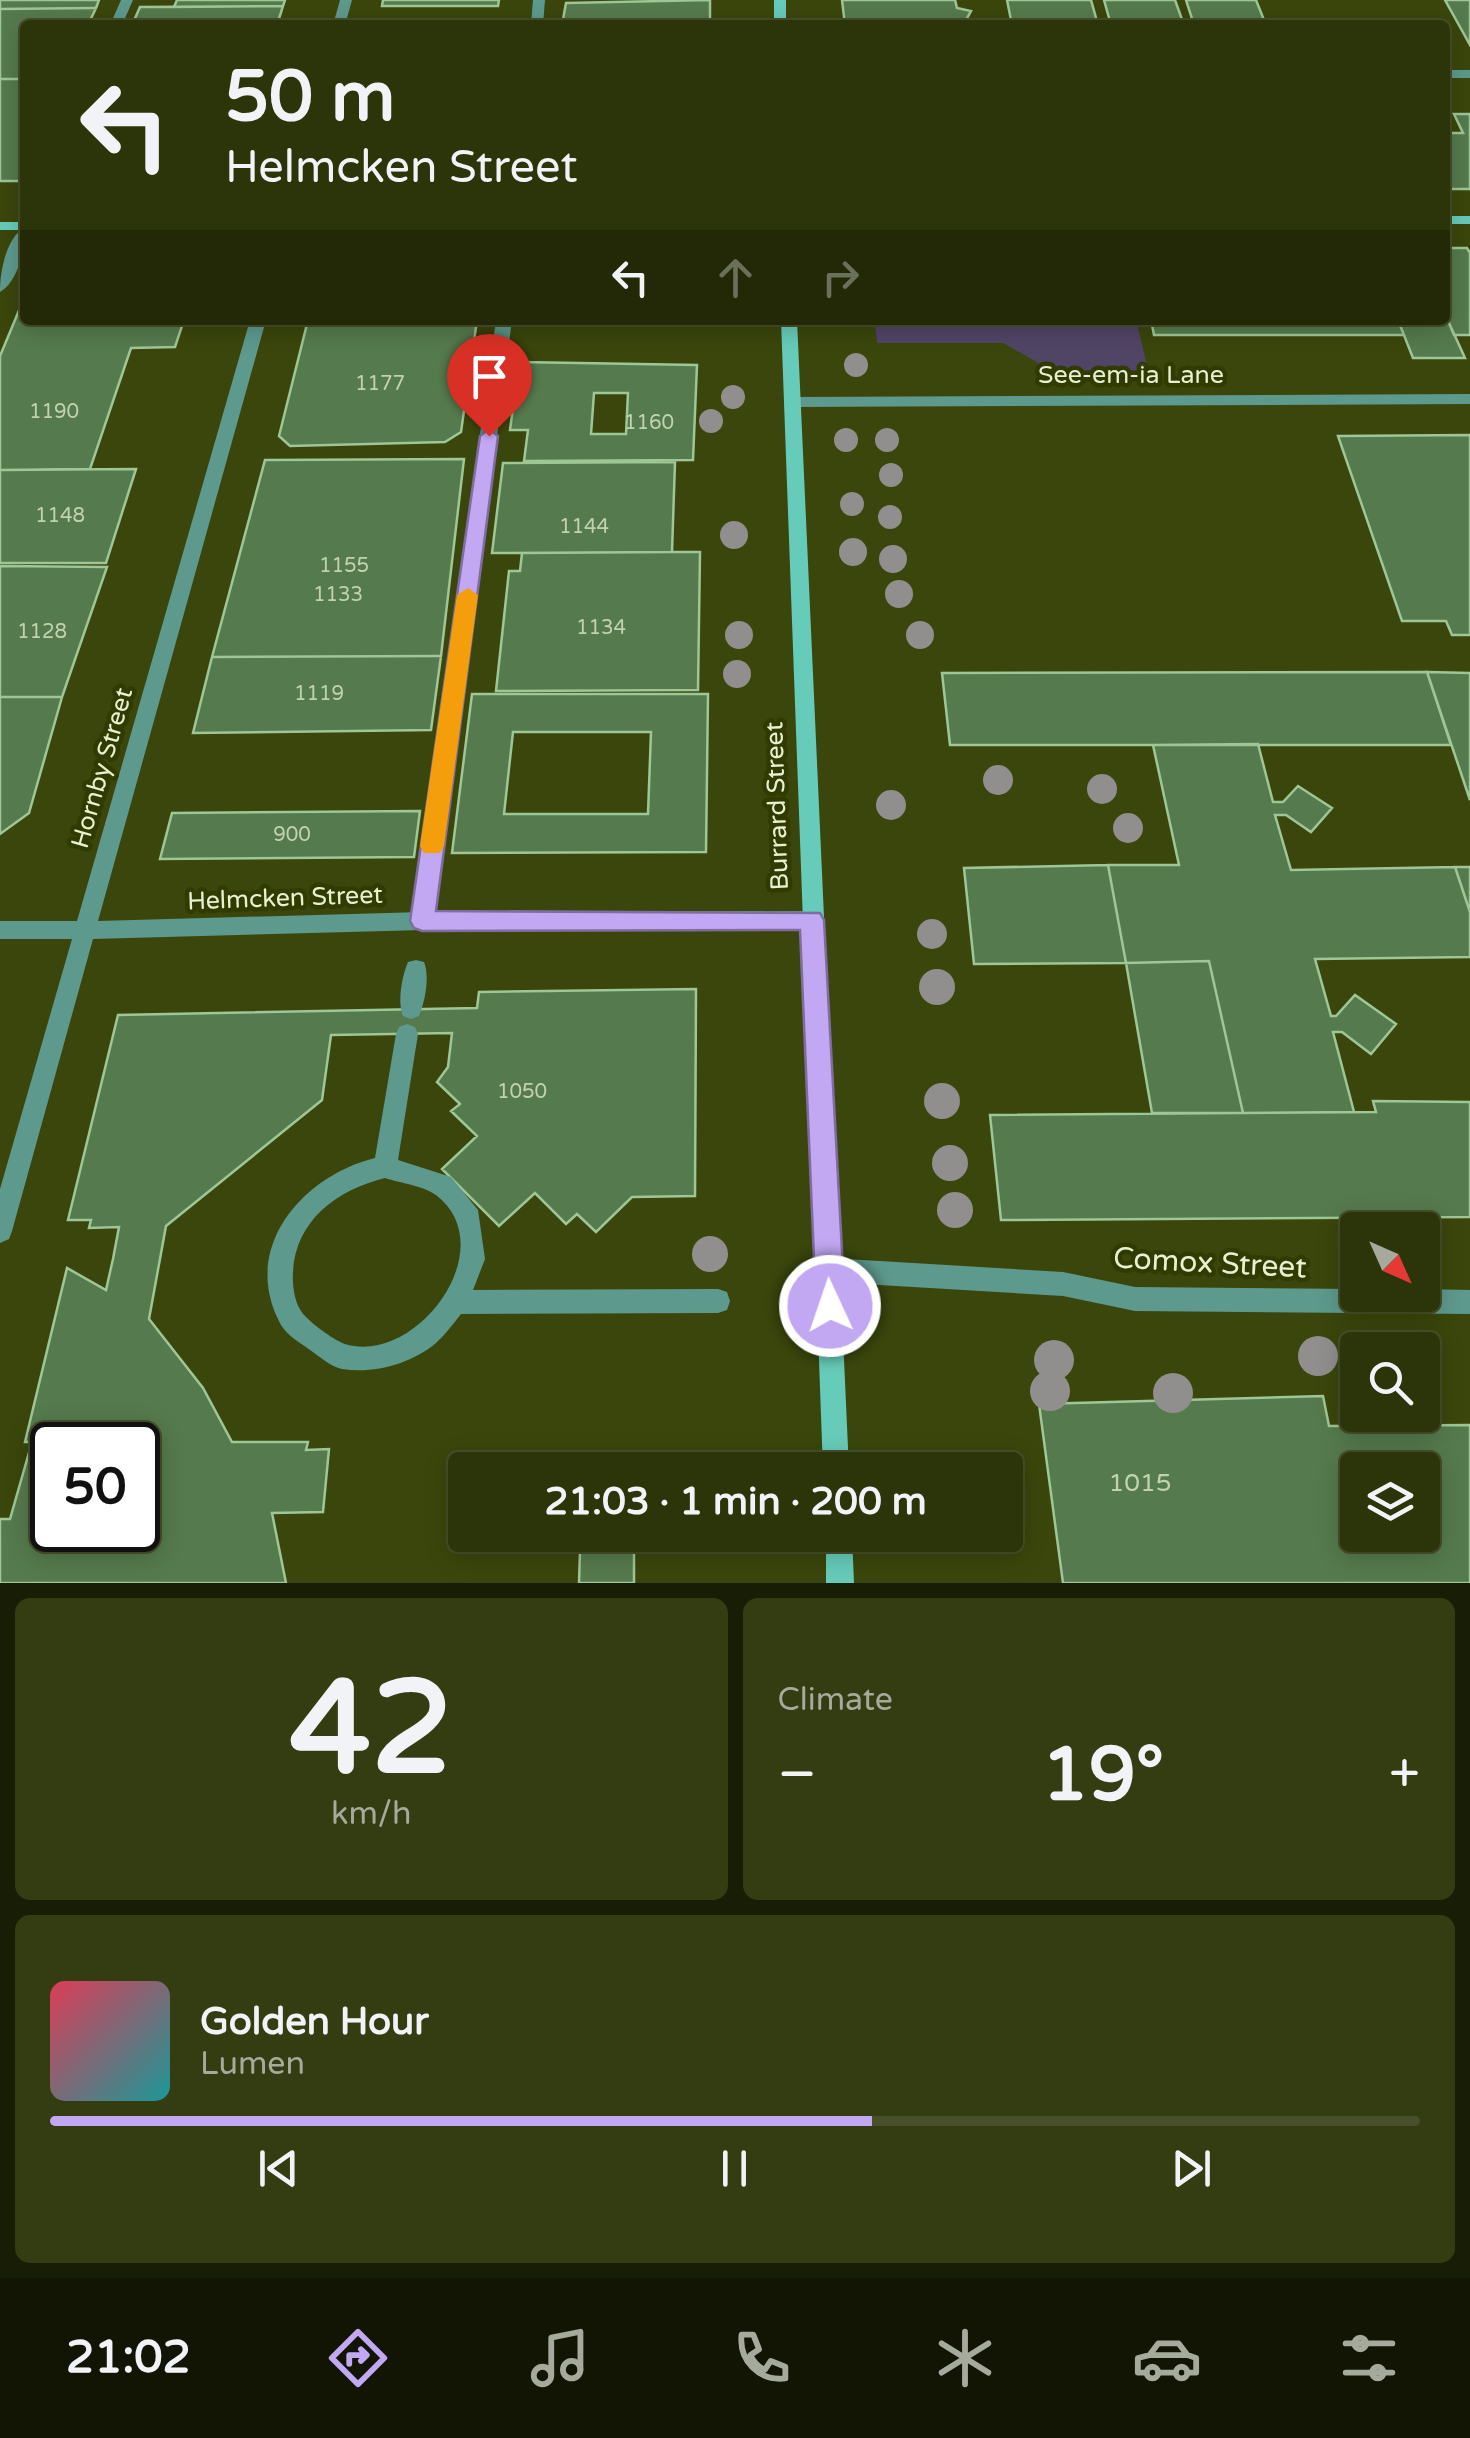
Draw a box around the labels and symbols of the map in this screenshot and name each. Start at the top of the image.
pin [447,334,532,437]
street label: See-em-ia Lane [1038,360,1224,390]
house number: 1177 [355,372,405,396]
house number: 1190 [29,400,79,424]
house number: 1160 [624,411,674,435]
house number: 1148 [35,504,85,528]
house number: 1144 [559,515,609,539]
house number: 1155 [319,554,369,578]
house number: 1133 [313,583,363,607]
house number: 1134 [576,616,626,640]
house number: 1128 [17,620,67,644]
house number: 1119 [294,682,344,706]
street label: Hornby Street [65,684,139,852]
street label: Burrard Street [759,721,795,891]
house number: 900 [273,823,311,847]
street label: Helmcken Street [187,880,384,916]
house number: 1050 [497,1080,547,1104]
north arrow [1340,1212,1440,1312]
street label: Comox Street [1112,1239,1308,1287]
position arrow [778,1254,882,1358]
speed limit sign: 50 [30,1422,160,1552]
house number: 1015 [1109,1468,1171,1498]

